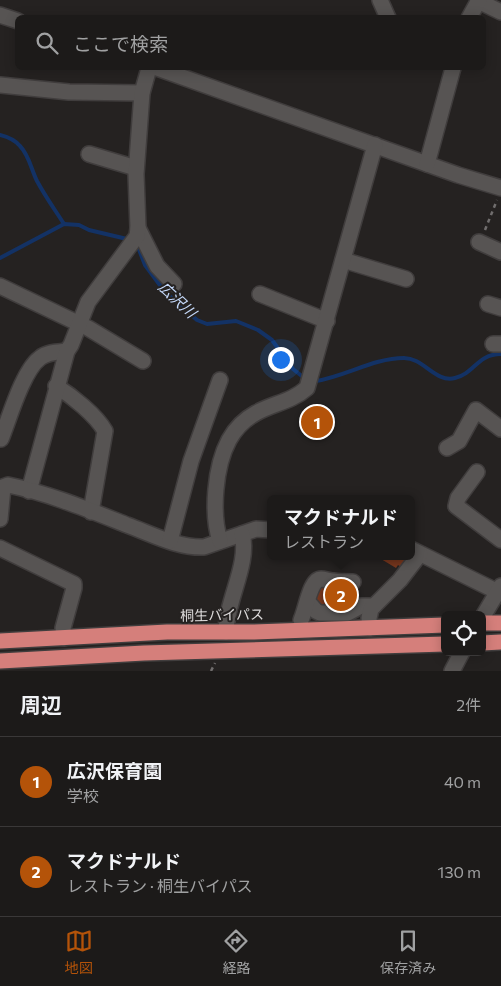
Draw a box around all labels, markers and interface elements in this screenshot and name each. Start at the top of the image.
search box [15,15,486,70]
icon: search [33,29,61,57]
text: ここで検索 [73,32,168,55]
water label: 広沢川 [155,277,202,323]
your location [268,347,294,373]
pin: 1 [301,403,333,441]
popup [267,495,415,560]
text: マクドナルド [284,505,398,528]
text: レストラン [284,532,364,551]
pin: 2 [325,576,357,614]
street label: 桐生バイパス [180,605,264,624]
map controls [441,611,486,656]
button: locate [441,611,486,656]
text: 周辺 [20,692,62,717]
text: 2件 [456,695,481,714]
text: 広沢保育園 [67,759,162,782]
text: 1 [32,772,40,791]
text: 40 m [444,772,481,791]
text: 学校 [67,786,99,805]
text: マクドナルド [67,849,181,872]
text: 2 [31,862,41,881]
text: 130 m [438,862,481,881]
text: レストラン · 桐生バイパス [67,876,253,895]
tab: 地図 [65,927,93,977]
tab: 経路 [222,927,250,977]
tab: 保存済み [380,927,436,977]

